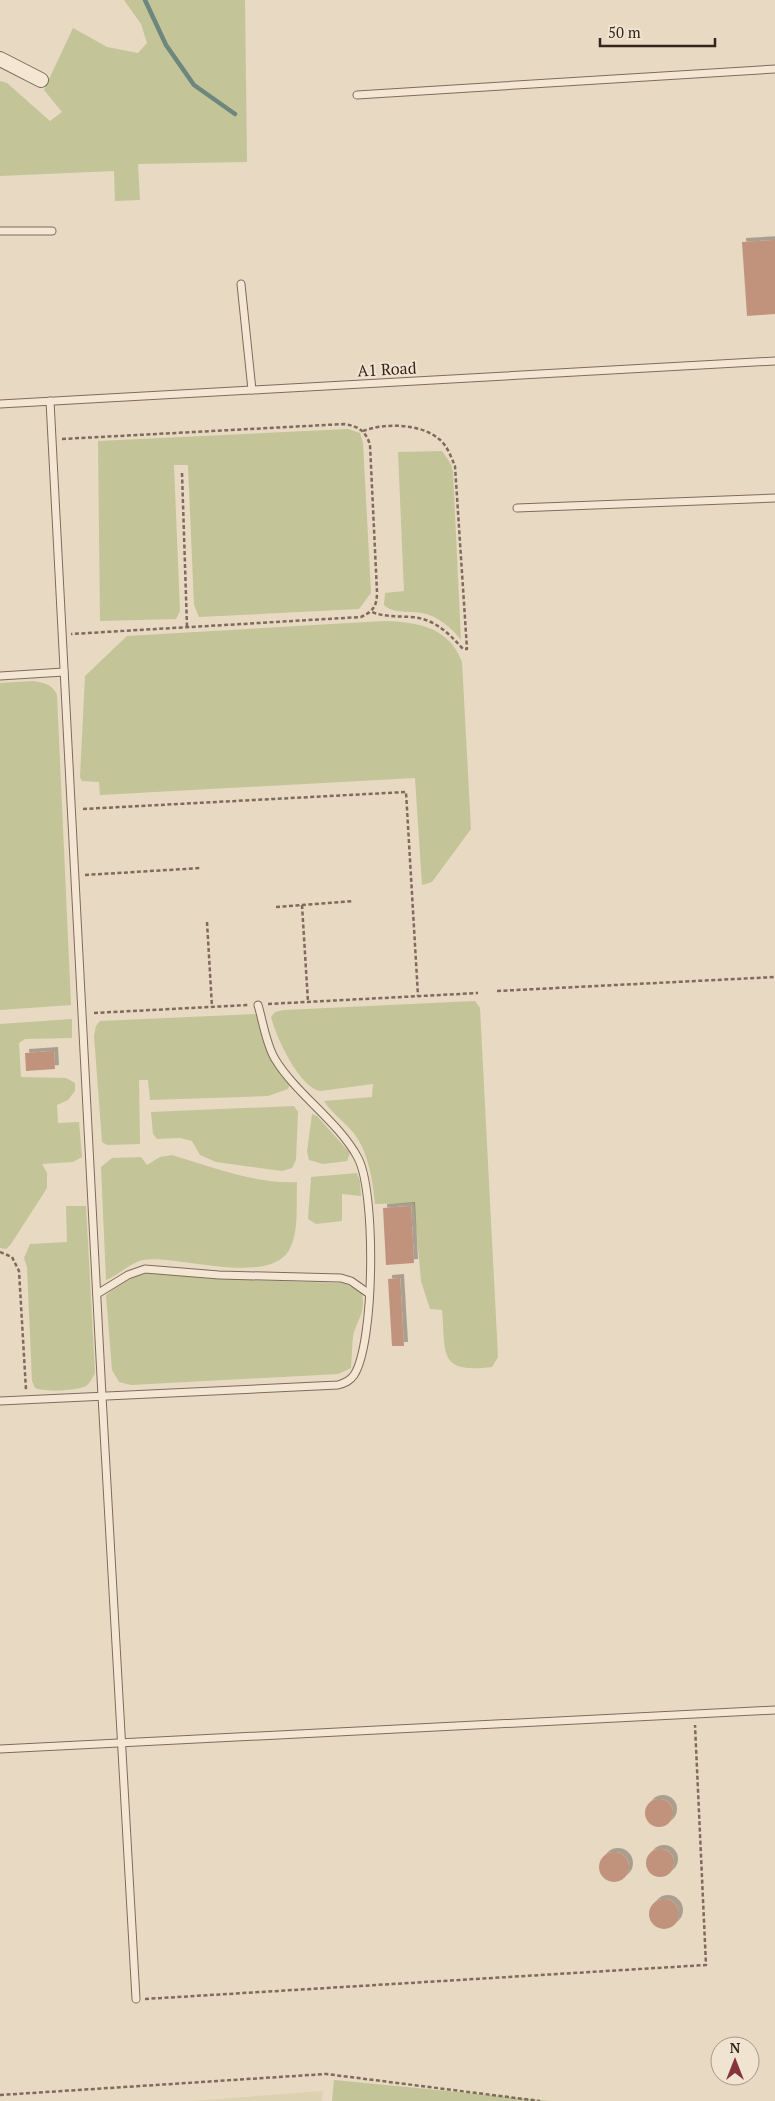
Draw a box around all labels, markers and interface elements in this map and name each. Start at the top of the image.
scale bar [600,15,715,47]
text: 50 m [608,22,641,42]
street label: A1 Road [357,356,417,382]
north arrow [710,2036,760,2086]
text: N [730,2038,741,2057]

